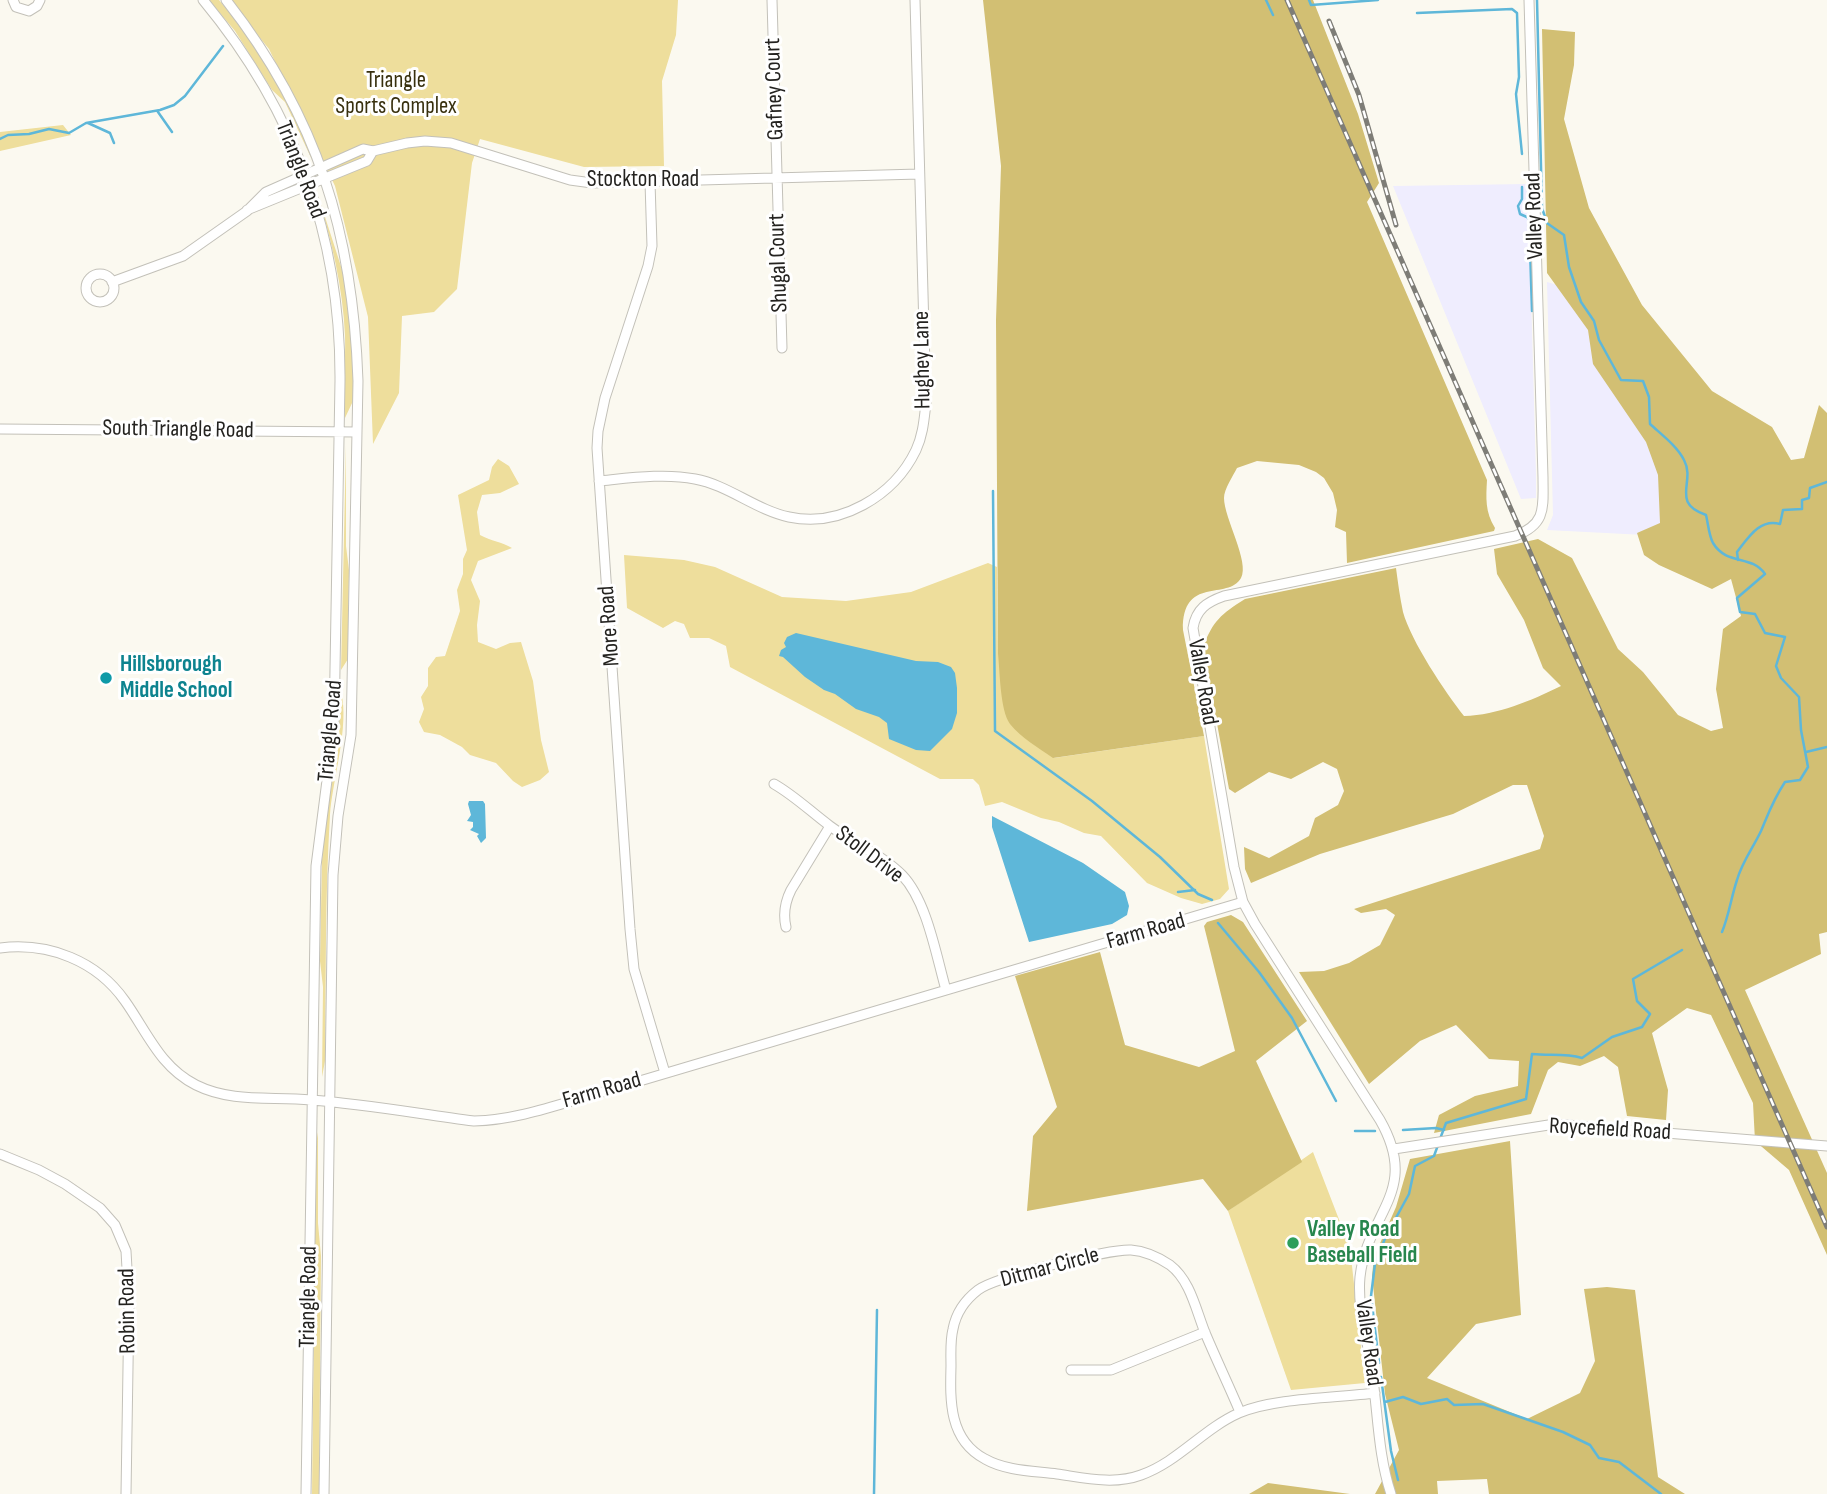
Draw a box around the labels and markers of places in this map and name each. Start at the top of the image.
place label: Hillsborough Middle School [120,651,232,705]
marker: Hillsborough Middle School [98,670,114,686]
place label: Valley Road Baseball Field [1307,1216,1417,1270]
marker: Valley Road Baseball Field [1285,1235,1301,1251]

